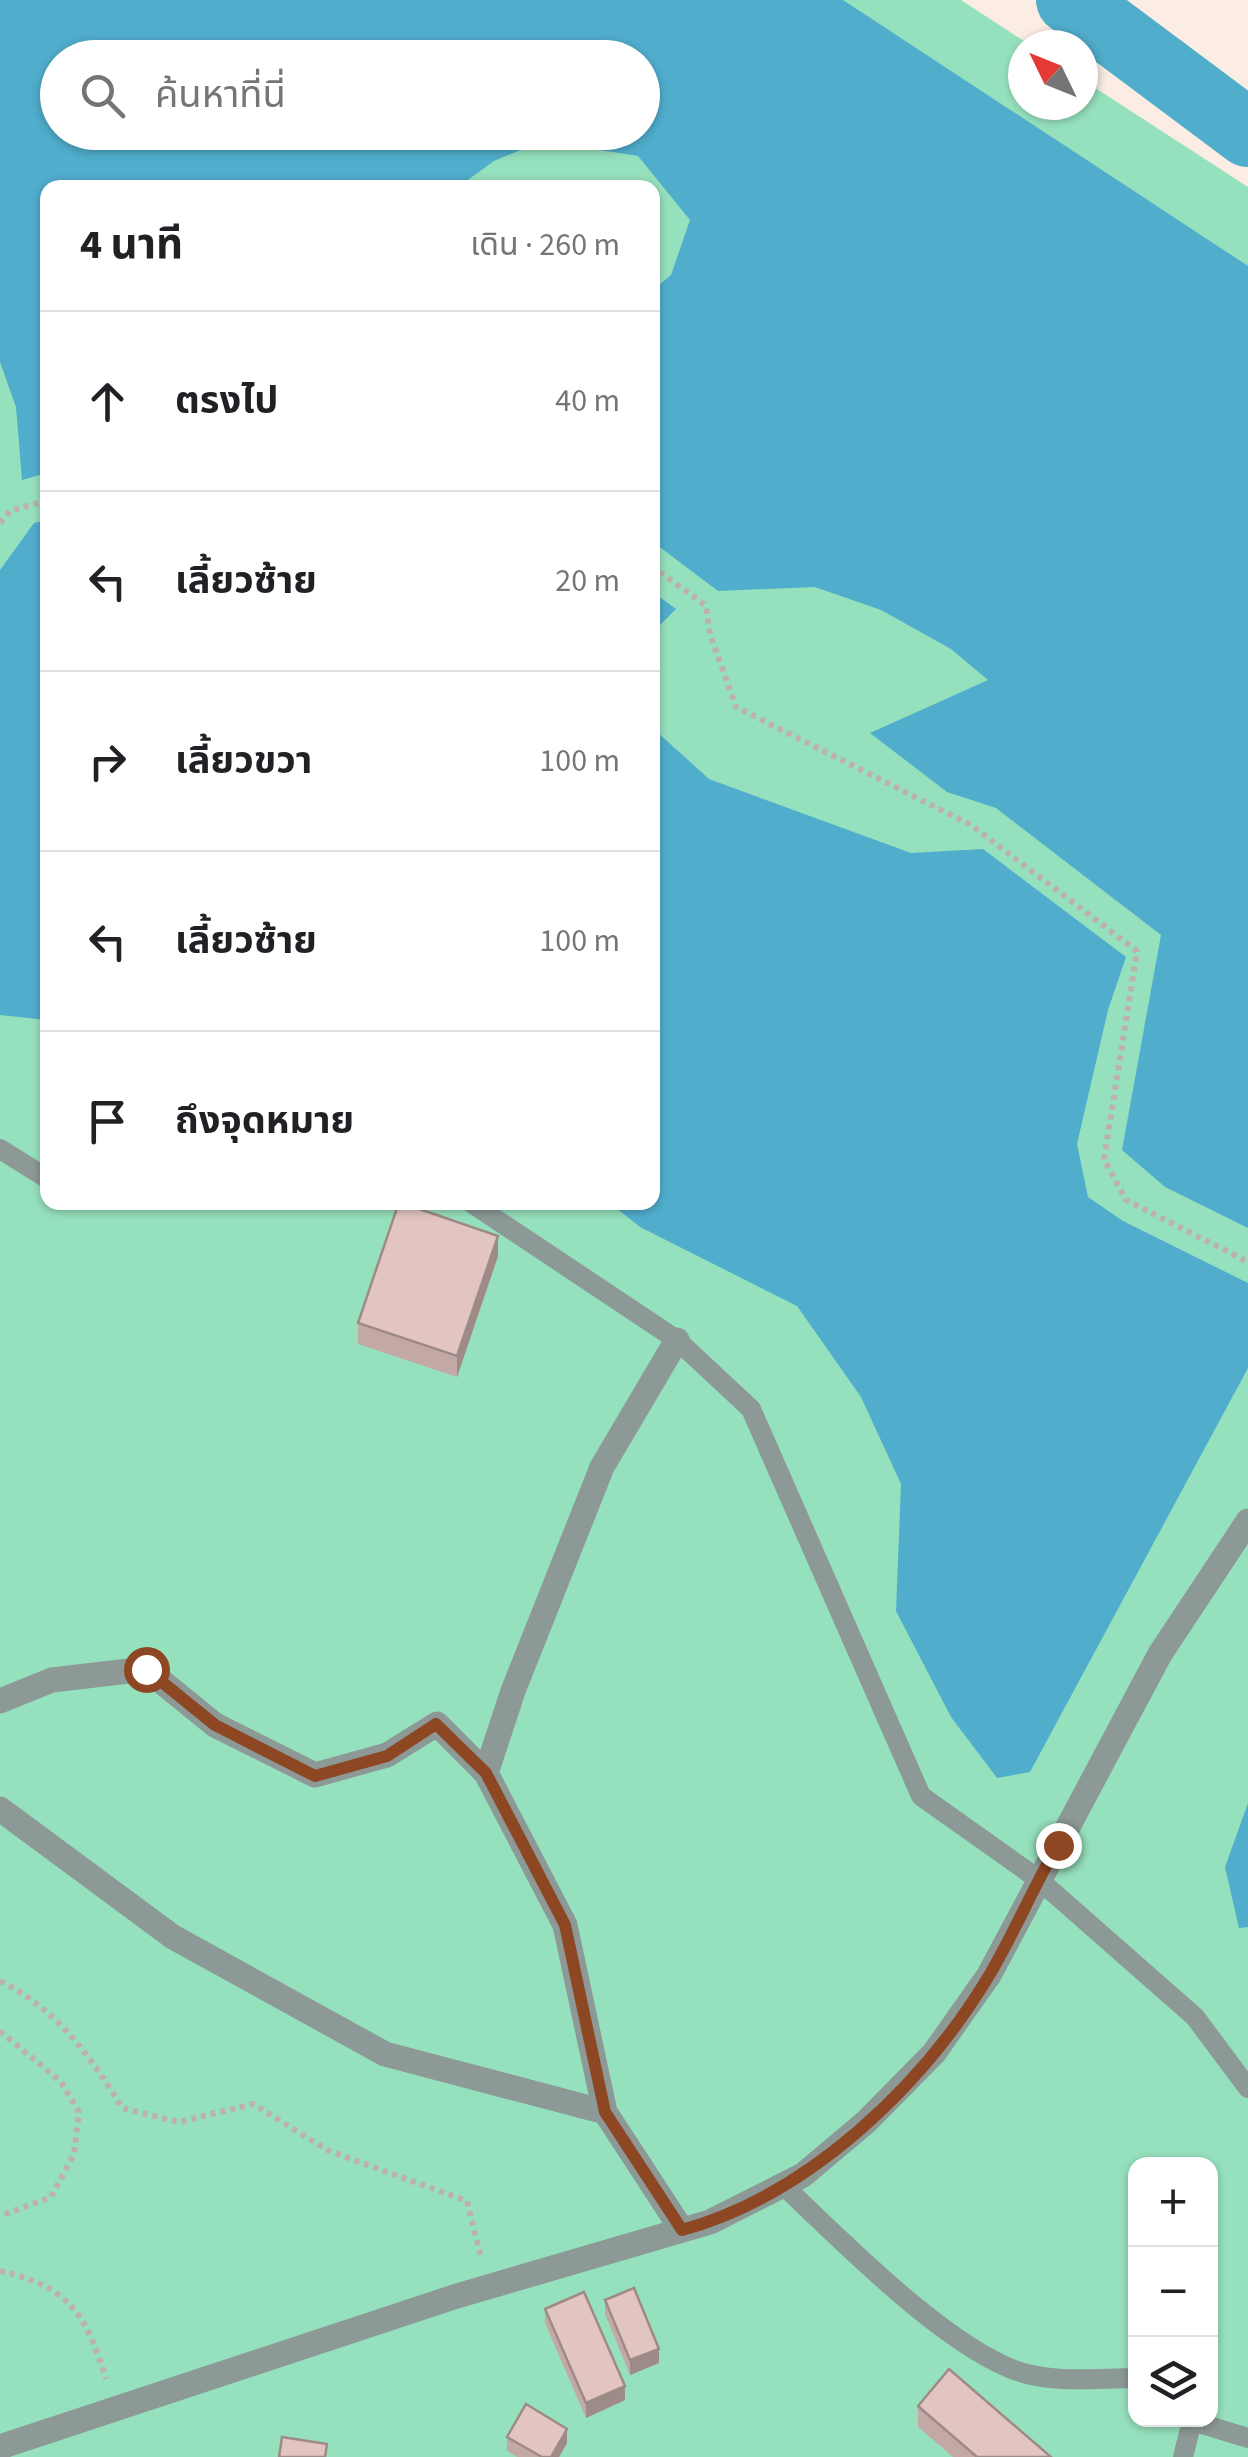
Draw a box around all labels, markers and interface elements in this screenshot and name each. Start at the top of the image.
north arrow [1008,30,1098,120]
search box [40,40,660,150]
icon: search [75,68,130,123]
text: ค้นหาที่นี่ [155,68,286,122]
text: 4 นาที [80,215,183,275]
text: เดิน · 260 m [470,222,620,268]
icon: ahead [80,374,135,429]
text: ตรงไป [175,374,278,428]
text: 40 m [555,378,620,424]
icon: left [80,554,135,609]
text: เลี้ยวซ้าย [175,554,317,608]
text: 20 m [555,558,620,604]
icon: right [80,734,135,789]
text: เลี้ยวขวา [175,734,312,788]
text: 100 m [539,738,620,784]
icon: left [80,914,135,969]
text: เลี้ยวซ้าย [175,914,317,968]
text: 100 m [539,918,620,964]
icon: arrive [80,1094,135,1149]
text: ถึงจุดหมาย [175,1094,354,1148]
route start [124,1647,170,1693]
route end [1036,1823,1082,1869]
map controls [1128,2157,1218,2427]
button: + [1128,2157,1218,2247]
button: − [1128,2247,1218,2337]
button: layers [1128,2337,1218,2427]

